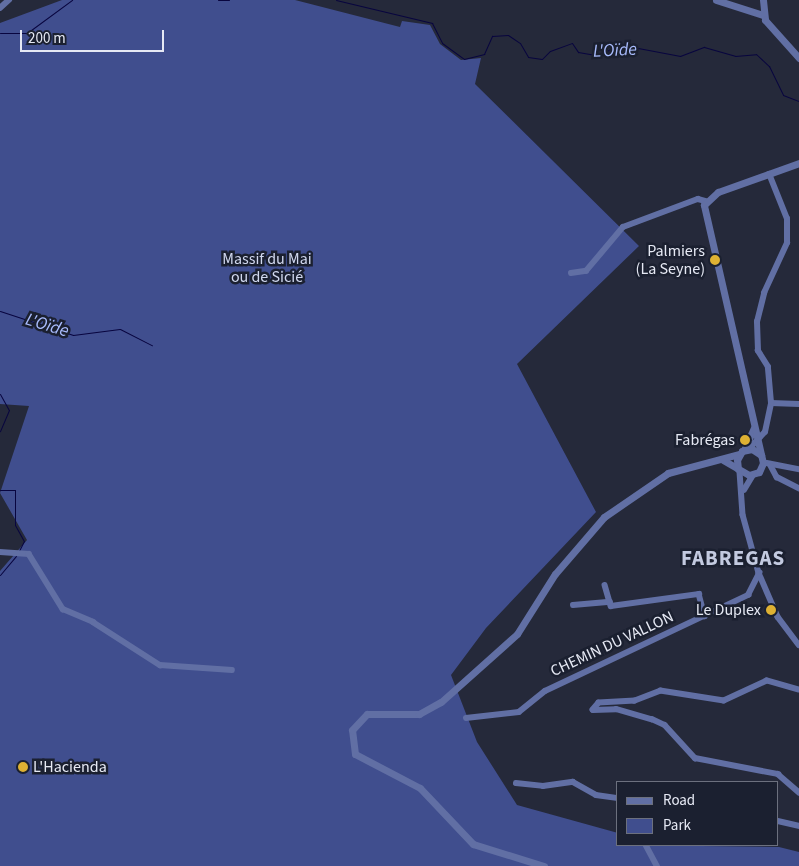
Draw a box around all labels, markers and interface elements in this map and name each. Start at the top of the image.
scale bar [22,20,166,52]
text: 200 m [28,28,66,49]
water label: L'Oïde [592,39,638,63]
place label: Palmiers (La Seyne) [636,241,705,279]
park label: Massif du Mai ou de Sicié [222,249,312,287]
marker: Palmiers (La Seyne) [709,254,721,266]
water label: L'Oïde [23,309,71,343]
place label: Fabrégas [675,430,735,450]
marker: Fabrégas [739,434,751,446]
district label: FABREGAS [680,545,786,571]
place label: Le Duplex [696,600,761,620]
marker: Le Duplex [765,604,777,616]
street label: CHEMIN DU VALLON [547,607,677,681]
place label: L'Hacienda [33,757,107,777]
marker: L'Hacienda [17,761,29,773]
legend [616,781,779,846]
text: Road [663,790,695,811]
text: Park [663,815,691,836]

